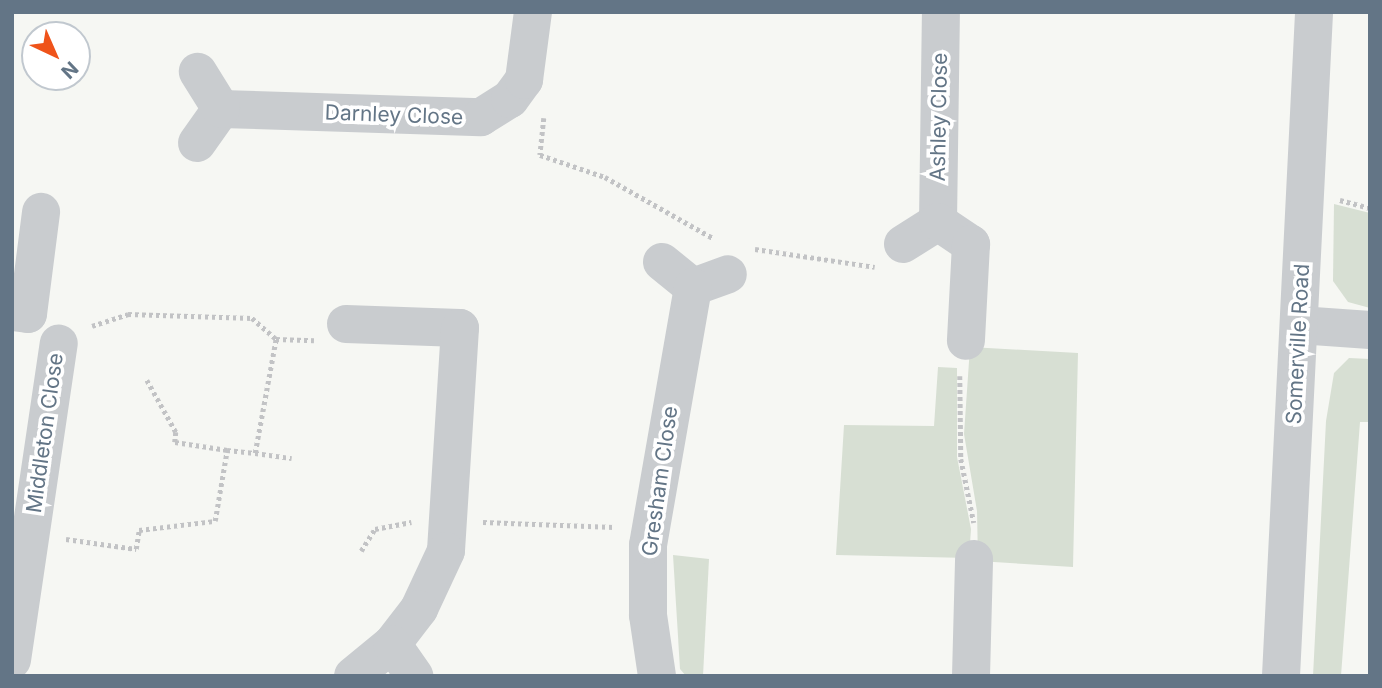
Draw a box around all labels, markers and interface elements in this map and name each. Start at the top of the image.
north arrow [21,21,91,91]
street label: Ashley Close [925,52,953,182]
text: N [56,57,83,83]
street label: Darnley Close [324,100,464,130]
street label: Somerville Road [1281,263,1315,425]
street label: Middleton Close [21,352,69,514]
street label: Gresham Close [637,404,683,558]

